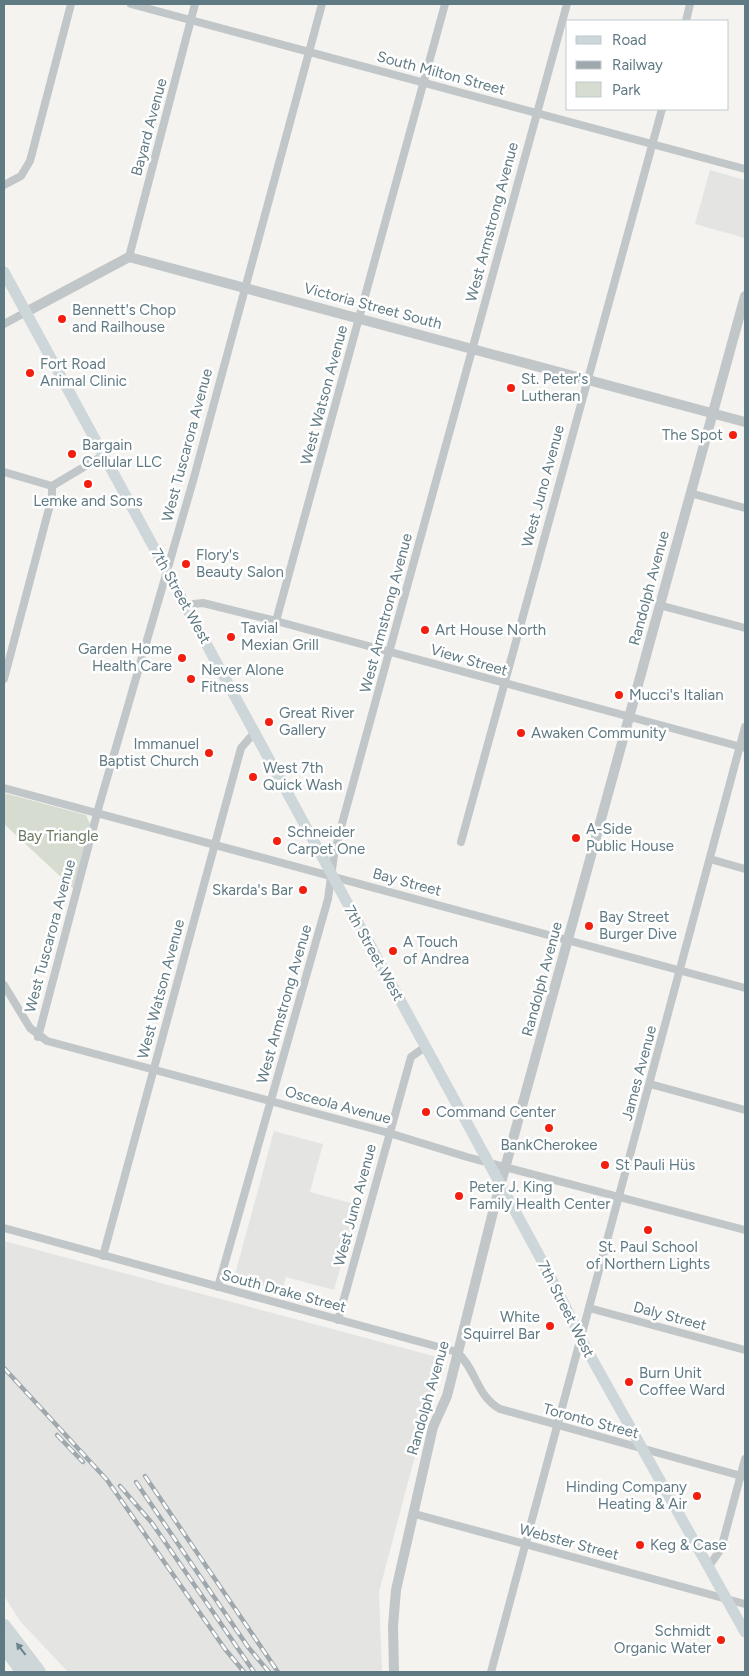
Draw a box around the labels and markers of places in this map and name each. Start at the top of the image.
place label: Bennett's Chop and Railhouse [72,301,176,336]
marker: Bennett's Chop and Railhouse [56,313,68,325]
place label: Fort Road Animal Clinic [40,355,127,390]
marker: Fort Road Animal Clinic [24,367,36,379]
place label: St. Peter's Lutheran [521,370,588,405]
marker: St. Peter's Lutheran [505,382,517,394]
place label: The Spot [662,426,723,444]
marker: The Spot [727,429,739,441]
place label: Bargain Cellular LLC [82,436,162,471]
marker: Bargain Cellular LLC [66,448,78,460]
marker: Lemke and Sons [82,478,94,490]
place label: Lemke and Sons [33,492,143,510]
place label: Flory's Beauty Salon [196,546,284,581]
marker: Flory's Beauty Salon [180,558,192,570]
place label: Tavial Mexian Grill [241,619,319,654]
place label: Art House North [435,621,546,639]
marker: Art House North [419,624,431,636]
marker: Tavial Mexian Grill [225,631,237,643]
place label: Garden Home Health Care [78,640,172,675]
marker: Garden Home Health Care [176,652,188,664]
place label: Never Alone Fitness [201,661,284,696]
marker: Never Alone Fitness [185,673,197,685]
place label: Mucci's Italian [629,686,724,704]
marker: Mucci's Italian [613,689,625,701]
place label: Great River Gallery [279,704,354,739]
marker: Great River Gallery [263,716,275,728]
place label: Awaken Community [531,724,667,742]
marker: Awaken Community [515,727,527,739]
place label: Immanuel Baptist Church [99,735,199,770]
marker: Immanuel Baptist Church [203,747,215,759]
place label: West 7th Quick Wash [263,759,342,794]
marker: West 7th Quick Wash [247,771,259,783]
place label: A-Side Public House [586,820,674,855]
place label: Schneider Carpet One [287,823,365,858]
marker: A-Side Public House [570,832,582,844]
marker: Schneider Carpet One [271,835,283,847]
place label: Skarda's Bar [212,881,293,899]
marker: Skarda's Bar [297,884,309,896]
place label: Bay Street Burger Dive [599,908,677,943]
marker: Bay Street Burger Dive [583,920,595,932]
place label: A Touch of Andrea [403,933,469,968]
marker: A Touch of Andrea [387,945,399,957]
place label: Command Center [436,1103,556,1121]
marker: Command Center [420,1106,432,1118]
marker: BankCherokee [543,1122,555,1134]
place label: BankCherokee [500,1136,598,1154]
place label: St Pauli Hüs [615,1156,695,1174]
marker: St Pauli Hüs [599,1159,611,1171]
place label: Peter J. King Family Health Center [469,1178,610,1213]
marker: Peter J. King Family Health Center [453,1190,465,1202]
marker: St. Paul School of Northern Lights [642,1224,654,1236]
place label: St. Paul School of Northern Lights [586,1238,710,1273]
place label: White Squirrel Bar [463,1308,540,1343]
marker: White Squirrel Bar [544,1320,556,1332]
place label: Burn Unit Coffee Ward [639,1364,725,1399]
marker: Burn Unit Coffee Ward [623,1376,635,1388]
place label: Hinding Company Heating & Air [566,1478,687,1513]
marker: Hinding Company Heating & Air [691,1490,703,1502]
place label: Keg & Case [650,1536,727,1554]
marker: Keg & Case [634,1539,646,1551]
place label: Schmidt Organic Water [614,1622,711,1657]
marker: Schmidt Organic Water [715,1634,727,1646]

